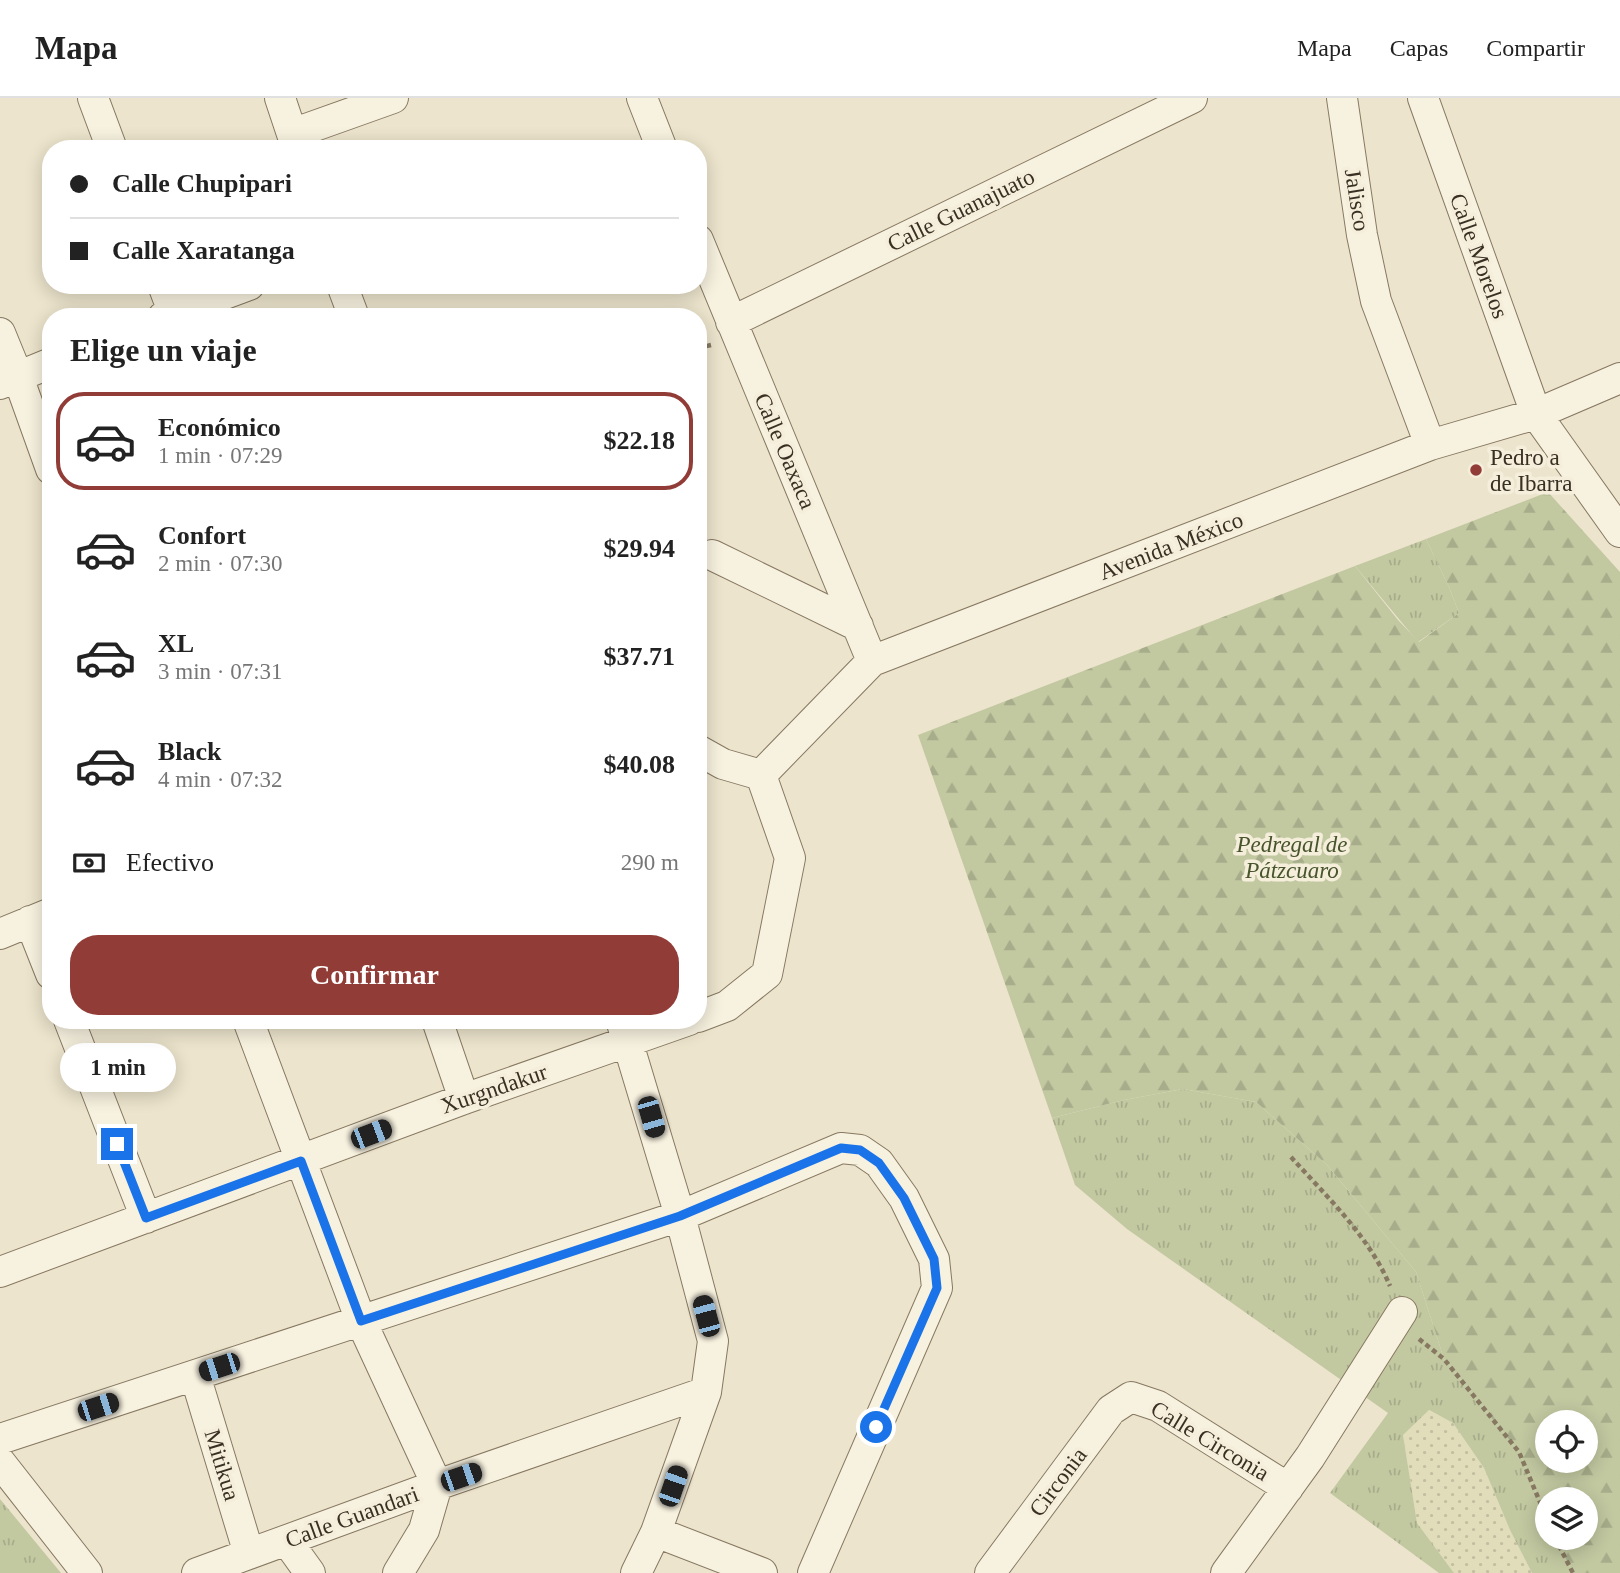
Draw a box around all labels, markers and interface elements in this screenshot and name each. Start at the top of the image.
text: Mapa [35,30,118,66]
text: Mapa [1297,35,1352,61]
text: Capas [1390,35,1448,61]
text: Compartir [1486,35,1585,61]
street label: Calle Guanajuato [883,164,1039,256]
street label: Jalisco [1340,167,1374,233]
text: Calle Chupipari [112,169,292,198]
street label: Calle Morelos [1445,190,1513,322]
text: Calle Xaratanga [112,236,295,265]
text: Elige un viaje [70,332,257,368]
street label: Calle Oaxaca [749,389,821,513]
icon: car [74,410,137,473]
text: Económico [158,413,281,442]
text: $22.18 [604,426,675,455]
text: 1 min · 07:29 [158,443,283,468]
place label: Pedro a de Ibarra [1490,445,1572,496]
marker: Pedro a de Ibarra [1468,462,1484,478]
street label: Avenida México [1095,507,1247,585]
icon: car [74,518,137,581]
text: Confort [158,521,246,550]
text: $29.94 [604,534,675,563]
text: 2 min · 07:30 [158,551,283,576]
icon: car [74,626,137,689]
text: XL [158,629,194,658]
text: $37.71 [604,642,675,671]
text: 3 min · 07:31 [158,659,283,684]
icon: car [74,734,137,797]
text: Black [158,737,222,766]
text: $40.08 [604,750,675,779]
text: 4 min · 07:32 [158,767,283,792]
park label: Pedregal de Pátzcuaro [1236,832,1347,883]
icon: cash [70,844,108,882]
text: Efectivo [126,848,214,877]
text: 290 m [621,850,679,875]
button: Confirmar [70,935,679,1015]
callout: 1 min [59,1042,175,1091]
text: 1 min [90,1055,146,1080]
street label: Xurgndakur [438,1059,551,1119]
car [636,1094,667,1140]
car [348,1117,395,1151]
route end [101,1128,133,1160]
car [691,1293,722,1339]
car [196,1351,243,1383]
car [75,1391,122,1423]
street label: Calle Circonia [1146,1396,1274,1486]
map controls [1535,1410,1598,1550]
button: locate [1535,1410,1598,1473]
route start [860,1411,892,1443]
street label: Mitikua [199,1427,245,1503]
street label: Circonia [1024,1443,1092,1521]
car [438,1460,485,1494]
car [657,1463,690,1509]
street label: Calle Guandari [282,1481,422,1553]
button: layers [1535,1487,1598,1550]

